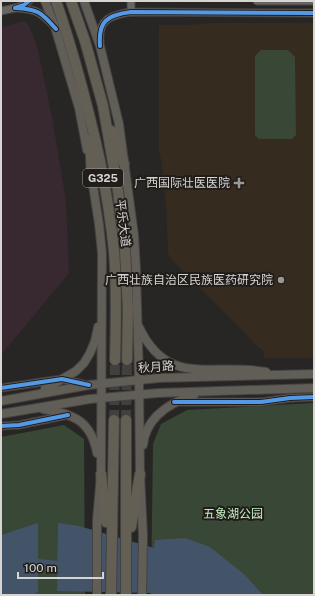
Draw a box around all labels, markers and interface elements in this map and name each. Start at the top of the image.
road number: G325 [83,169,123,187]
place label: 广西国际壮医医院 [134,176,230,190]
marker: 广西国际壮医医院 [233,177,245,189]
street label: 平乐大道 [113,198,133,248]
place label: 广西壮族自治区民族医药研究院 [105,273,273,287]
marker: 广西壮族自治区民族医药研究院 [276,275,286,285]
street label: 秋月路 [138,359,174,375]
park label: 五象湖公园 [203,507,263,521]
scale bar [18,554,103,580]
text: 100 m [24,561,57,575]

